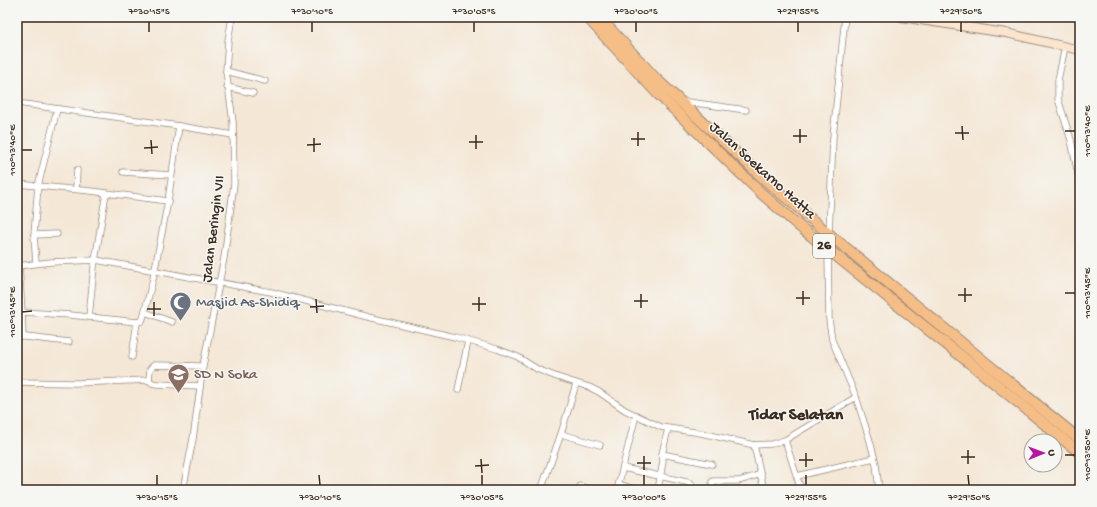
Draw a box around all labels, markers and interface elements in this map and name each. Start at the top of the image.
text: 7°30'15"S [127,6,170,18]
text: 7°30'10"S [290,6,333,18]
text: 7°30'05"S [452,6,496,18]
text: 7°30'00"S [613,6,658,18]
text: 7°29'55"S [776,6,819,18]
text: 7°29'50"S [939,6,982,18]
text: 110°13'40"E [1082,105,1094,157]
street label: Jalan Soekarno Hatta [705,118,820,224]
text: 110°13'40"E [7,124,19,176]
street label: Jalan Beringin VII [199,174,229,284]
road number: 26 [813,234,835,258]
text: 110°13'45"E [1082,267,1094,319]
text: 110°13'45"E [7,286,19,338]
mosque icon: Masjid As-Shidiq [167,290,193,323]
place label: Masjid As-Shidiq [196,294,301,312]
school or university icon: SD N Soka [165,362,191,395]
place label: SD N Soka [194,366,258,384]
district label: Tidar Selatan [747,406,844,426]
text: 110°13'50"E [1082,429,1094,482]
north arrow [1023,433,1063,473]
text: U [1045,450,1057,457]
text: 7°30'15"S [135,492,178,504]
text: 7°30'10"S [298,492,341,504]
text: 7°30'05"S [460,492,504,504]
text: 7°30'00"S [621,492,666,504]
text: 7°29'55"S [784,492,827,504]
text: 7°29'50"S [947,492,990,504]

